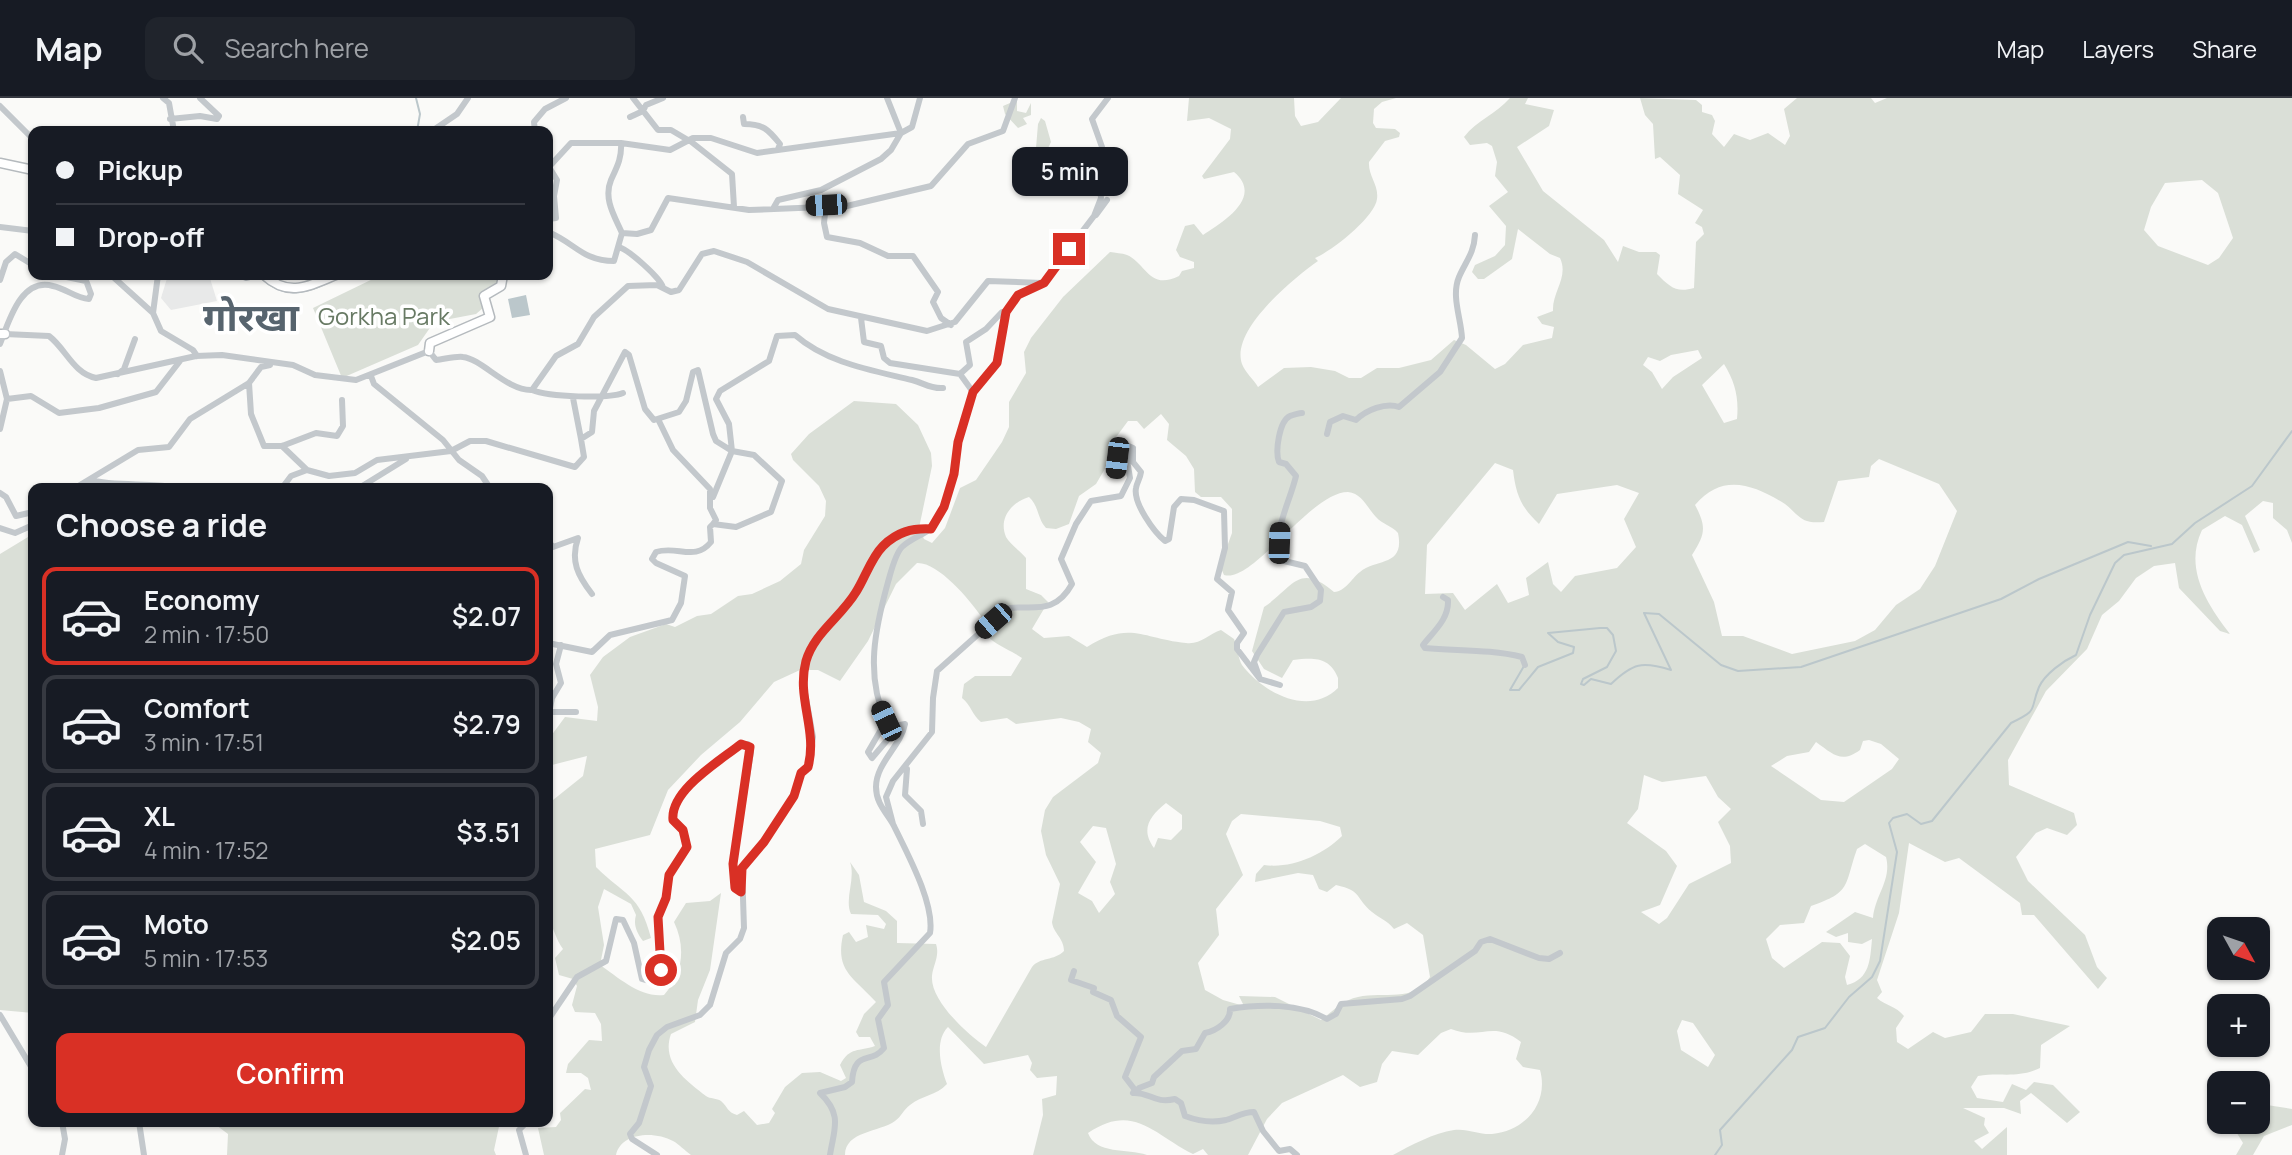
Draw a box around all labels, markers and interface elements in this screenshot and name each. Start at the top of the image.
search box [145,17,635,80]
text: Map [35,26,103,71]
icon: search [169,29,207,67]
text: Search here [225,30,369,66]
text: Map [1997,32,2044,65]
text: Layers [2082,32,2154,65]
text: Share [2192,32,2257,65]
callout: 5 min [1011,148,1127,197]
text: Pickup [98,152,183,188]
text: 5 min [1041,155,1099,187]
car [805,193,848,217]
text: Drop-off [98,219,204,255]
route end [1053,233,1085,265]
district label: गोरखा [203,290,300,342]
park label: Gorkha Park [318,299,451,332]
car [1105,436,1130,480]
text: Choose a ride [56,503,267,547]
car [1268,522,1291,564]
text: Economy [144,582,259,618]
icon: car [60,585,123,648]
text: $2.07 [452,598,521,634]
car [971,599,1016,643]
text: 2 min · 17:50 [144,618,269,650]
text: Comfort [144,690,250,726]
icon: car [60,693,123,756]
car [868,698,905,744]
text: $2.79 [453,706,521,742]
text: 3 min · 17:51 [144,726,264,758]
text: XL [144,798,175,834]
icon: car [60,801,123,864]
text: $3.51 [457,814,521,850]
text: 4 min · 17:52 [144,834,268,866]
text: Moto [144,906,209,942]
icon: car [60,909,123,972]
north arrow [2207,917,2270,980]
map controls [2207,917,2270,1134]
text: $2.05 [450,922,521,958]
text: 5 min · 17:53 [144,942,268,974]
route start [645,954,677,986]
button: + [2207,994,2270,1057]
button: Confirm [56,1033,525,1113]
button: − [2207,1071,2270,1134]

